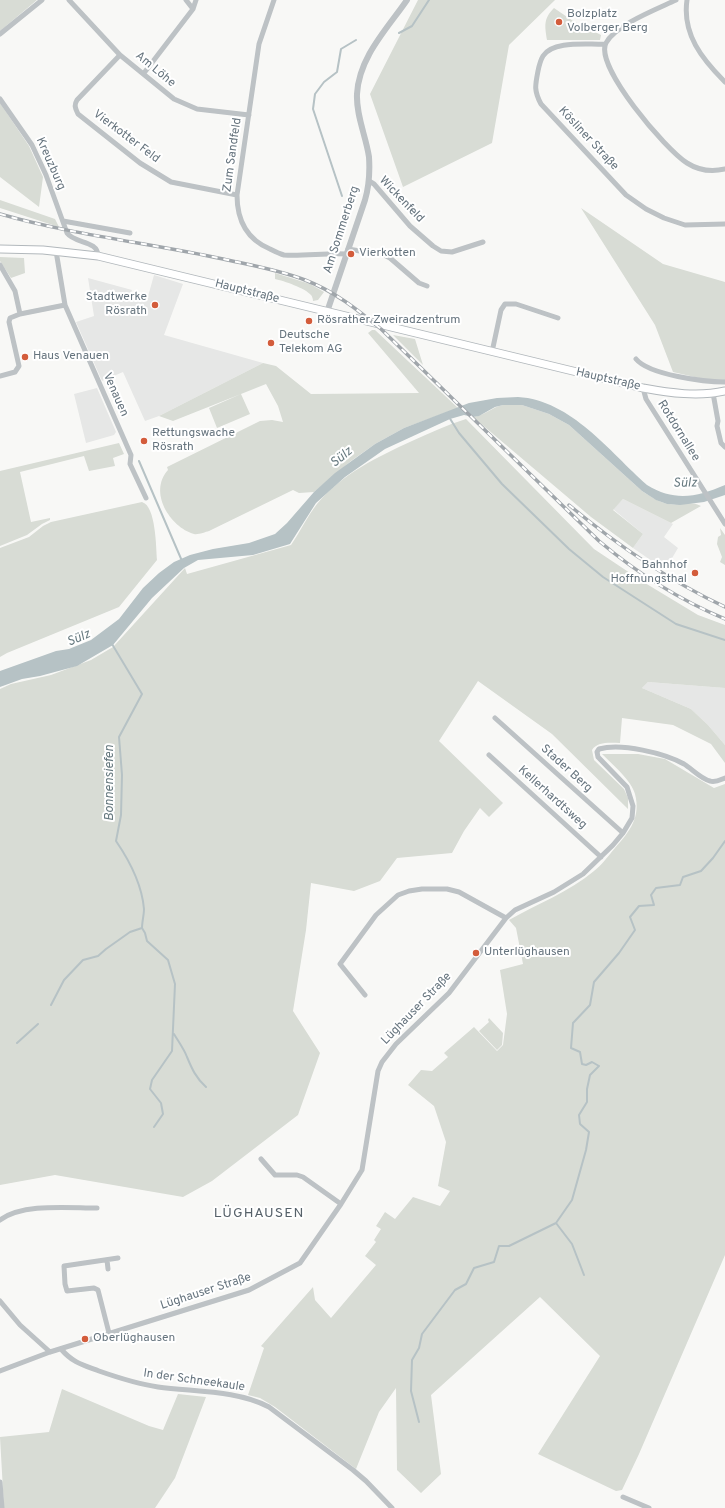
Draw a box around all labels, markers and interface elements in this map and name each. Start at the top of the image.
place label: Bolzplatz Volberger Berg [567,8,648,36]
marker: Bolzplatz Volberger Berg [554,17,564,27]
street label: Am Löhe [132,49,178,91]
street label: Kösliner Straße [555,104,621,174]
street label: Vierkotter Feld [90,107,162,167]
street label: Zum Sandfeld [221,117,245,193]
street label: Kreuzburg [32,135,68,193]
street label: Wickenfeld [375,174,427,226]
street label: Am Sommerberg [321,184,363,276]
place label: Vierkotten [359,247,416,261]
marker: Vierkotten [346,249,356,259]
street label: Hauptstraße [213,277,281,307]
place label: Stadtwerke Rösrath [86,291,147,319]
marker: Stadtwerke Rösrath [150,300,160,310]
place label: Rösrather Zweiradzentrum [317,314,461,328]
marker: Rösrather Zweiradzentrum [304,316,314,326]
place label: Deutsche Telekom AG [279,329,342,357]
marker: Deutsche Telekom AG [266,338,276,348]
place label: Haus Venauen [33,350,109,364]
marker: Haus Venauen [20,352,30,362]
street label: Hauptstraße [574,366,642,394]
street label: Venauen [99,371,131,419]
street label: Rotdornallee [654,398,702,464]
place label: Rettungswache Rösrath [152,427,235,455]
marker: Rettungswache Rösrath [139,436,149,446]
water label: Sülz [328,444,356,472]
water label: Sülz [673,476,697,492]
place label: Bahnhof Hoffnungsthal [610,559,687,587]
marker: Bahnhof Hoffnungsthal [690,568,700,578]
water label: Sülz [65,627,93,651]
street label: Stader Berg [537,742,595,796]
water label: Bonnensiefen [102,745,118,821]
street label: Kellerhardtsweg [515,763,589,833]
place label: Unterlüghausen [484,946,570,960]
marker: Unterlüghausen [471,948,481,958]
street label: Lüghauser Straße [379,970,455,1048]
district label: LÜGHAUSEN [214,1206,304,1222]
street label: Lüghauser Straße [159,1271,253,1313]
place label: Oberlüghausen [93,1332,175,1346]
marker: Oberlüghausen [80,1334,90,1344]
street label: In der Schneekaule [142,1367,246,1395]

